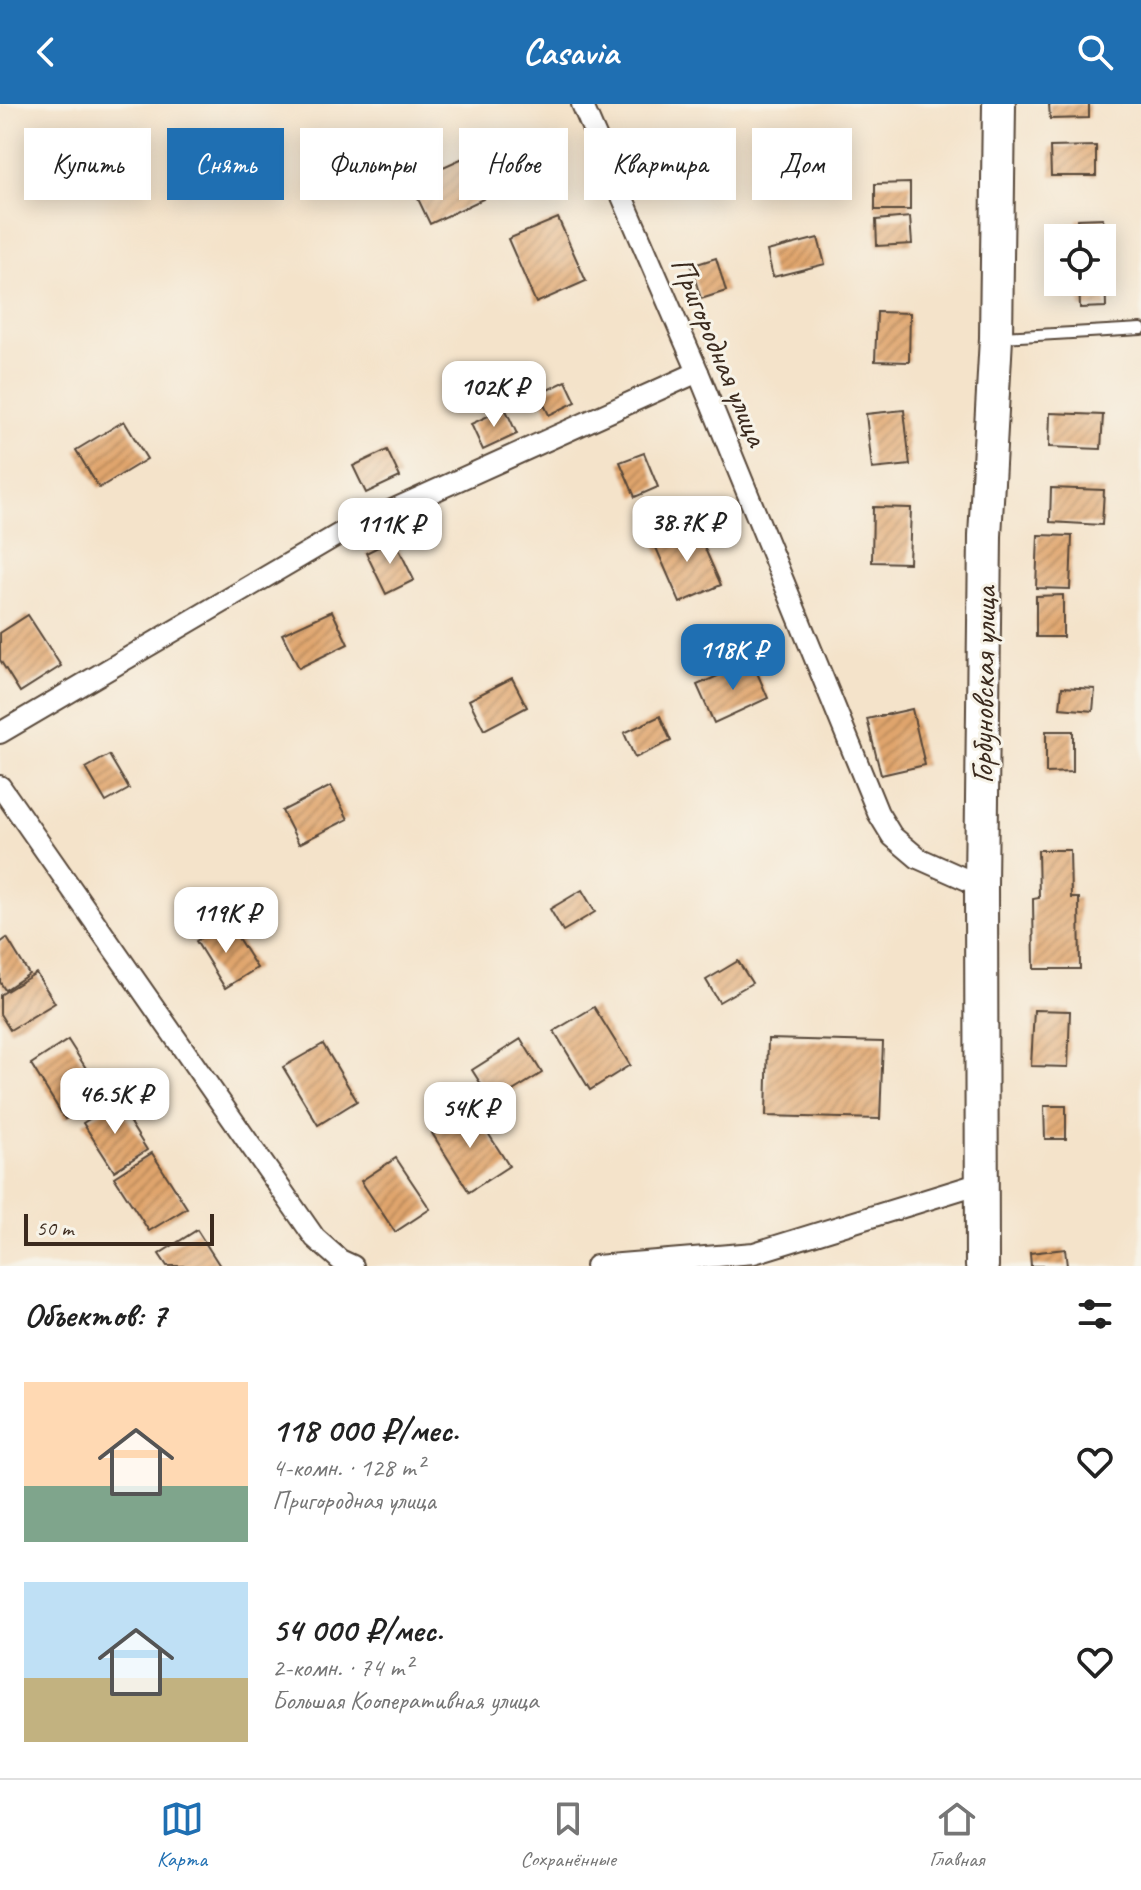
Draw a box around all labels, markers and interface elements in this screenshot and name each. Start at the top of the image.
text: Casavia [523,29,618,75]
icon: back [24,30,68,74]
icon: search [1073,30,1117,74]
chip: Купить [24,128,151,200]
chip: Снять [167,128,284,200]
chip: Фильтры [300,128,443,200]
chip: Новое [459,128,568,200]
chip: Квартира [584,128,736,200]
chip: Дом [752,128,852,200]
map controls [1044,224,1116,296]
button: locate [1044,224,1116,296]
street label: Пригородная улица [661,250,779,454]
pin: 102K ₽ [429,361,559,429]
text: 102K ₽ [460,370,528,403]
pin: 38.7K ₽ [613,496,761,564]
pin: 111K ₽ [325,498,455,566]
text: 38.7K ₽ [650,505,724,538]
text: 111K ₽ [356,507,424,540]
street label: Горбуновская улица [961,584,1006,784]
pin: 118K ₽ [668,624,798,692]
text: 118K ₽ [699,633,767,666]
pin: 119K ₽ [161,887,291,955]
text: 119K ₽ [192,896,260,929]
pin: 46.5K ₽ [41,1068,189,1136]
text: 46.5K ₽ [78,1077,152,1110]
pin: 54K ₽ [414,1082,526,1150]
text: 54K ₽ [442,1091,498,1124]
scale bar [24,1210,214,1246]
text: 50 m [36,1214,73,1242]
icon: filters [1073,1292,1117,1336]
text: Объектов: 7 [24,1293,166,1336]
text: 118 000 ₽/мес. [272,1408,459,1451]
icon: home [88,1414,184,1510]
icon: heart [1073,1440,1117,1484]
text: 4-комн. · 128 m² [272,1451,424,1484]
text: Пригородная улица [272,1484,436,1517]
text: 54 000 ₽/мес. [272,1608,443,1651]
icon: home [88,1614,184,1710]
icon: heart [1073,1640,1117,1684]
text: 2-комн. · 74 m² [272,1651,412,1684]
text: Большая Кооперативная улица [272,1684,538,1717]
tab: Карта [157,1797,207,1873]
tab: Сохранённые [520,1797,616,1873]
tab: Главная [929,1797,984,1873]

